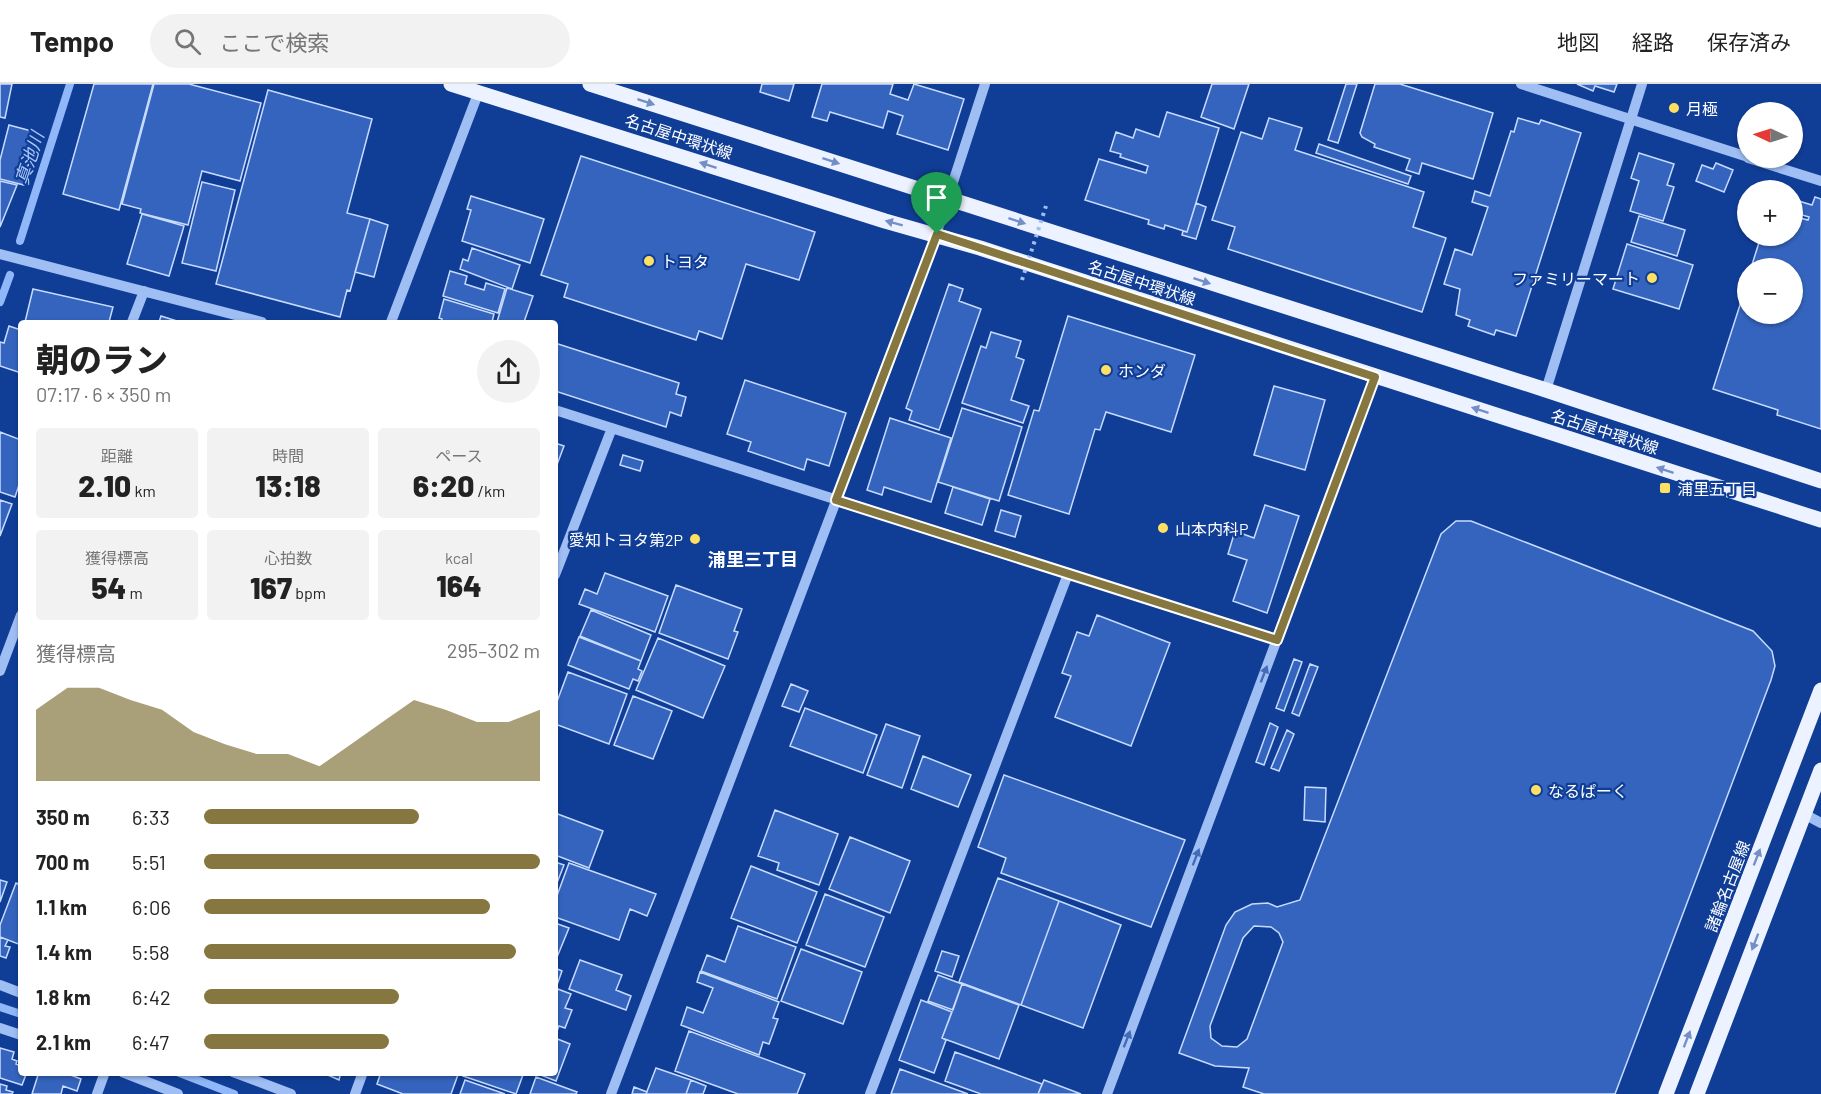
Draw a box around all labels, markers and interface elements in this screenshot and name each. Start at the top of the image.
search box [150,14,570,68]
text: Tempo [30,24,114,58]
icon: search [171,25,204,58]
text: ここで検索 [219,29,329,55]
text: 地図 [1557,29,1599,54]
text: 経路 [1632,29,1674,54]
text: 保存済み [1707,29,1791,54]
one-way arrow [637,98,655,107]
place label: 月極 [1686,99,1718,118]
marker: 月極 [1667,101,1681,115]
north arrow [1737,102,1803,168]
map controls [1737,102,1803,324]
street label: 名古屋中環状線 [623,110,735,162]
water label: 真池川 [10,127,48,187]
one-way arrow [822,157,840,167]
one-way arrow [699,159,717,169]
pin [911,172,962,234]
button: + [1737,180,1803,246]
icon: arrive [920,181,953,214]
one-way arrow [1008,217,1026,226]
one-way arrow [885,218,903,228]
place label: トヨタ [661,252,709,271]
marker: トヨタ [642,254,656,268]
street label: 名古屋中環状線 [1086,256,1198,308]
button: − [1737,258,1803,324]
place label: ファミリーマート [1512,269,1640,288]
marker: ファミリーマート [1645,271,1659,285]
one-way arrow [1193,277,1211,287]
text: 朝のラン [36,339,168,379]
button: share [477,340,540,403]
place label: ホンダ [1118,361,1166,380]
marker: ホンダ [1099,363,1113,377]
text: 07:17 · 6 × 350 m [36,382,171,406]
one-way arrow [1471,405,1489,414]
street label: 名古屋中環状線 [1549,405,1661,457]
text: 距離 [101,446,133,465]
text: 時間 [272,446,304,465]
text: ペース [435,446,483,465]
one-way arrow [1656,465,1674,474]
text: 2.10 [78,467,131,503]
text: 13:18 [255,467,321,503]
text: 6:20 [413,467,474,503]
place label: 浦里五丁目 [1677,479,1757,498]
text: km [131,481,156,500]
text: /km [474,481,505,500]
marker: 浦里五丁目 [1658,481,1672,495]
place label: 山本内科P [1175,519,1248,538]
marker: 山本内科P [1156,521,1170,535]
place label: 愛知トヨタ第2P [569,530,683,549]
marker: 愛知トヨタ第2P [688,532,702,546]
text: 獲得標高 [85,548,149,567]
text: 心拍数 [264,548,312,567]
text: kcal [445,548,473,567]
district label: 浦里三丁目 [708,548,798,570]
text: 164 [436,567,482,603]
text: 54 [91,569,126,605]
text: 167 [250,569,292,605]
text: m [126,583,143,602]
text: bpm [292,583,326,602]
text: 295–302 m [447,638,540,662]
text: 獲得標高 [36,641,116,665]
one-way arrow [1260,665,1269,683]
place label: なるぱーく [1548,781,1628,800]
marker: なるぱーく [1529,783,1543,797]
text: 350 m [36,805,90,829]
text: 6:33 [132,805,170,829]
street label: 諸輪名古屋線 [1701,838,1753,934]
one-way arrow [1191,847,1201,865]
one-way arrow [1752,848,1762,866]
text: 700 m [36,850,89,874]
text: 5:51 [132,850,166,874]
text: 1.1 km [36,895,87,919]
text: 6:06 [132,895,171,919]
one-way arrow [1750,933,1759,951]
text: 1.4 km [36,940,92,964]
text: 5:58 [132,940,170,964]
text: 1.8 km [36,985,91,1009]
text: 6:42 [132,985,171,1009]
text: 2.1 km [36,1030,91,1054]
text: 6:47 [132,1030,169,1054]
one-way arrow [1123,1030,1133,1048]
one-way arrow [1682,1030,1692,1048]

